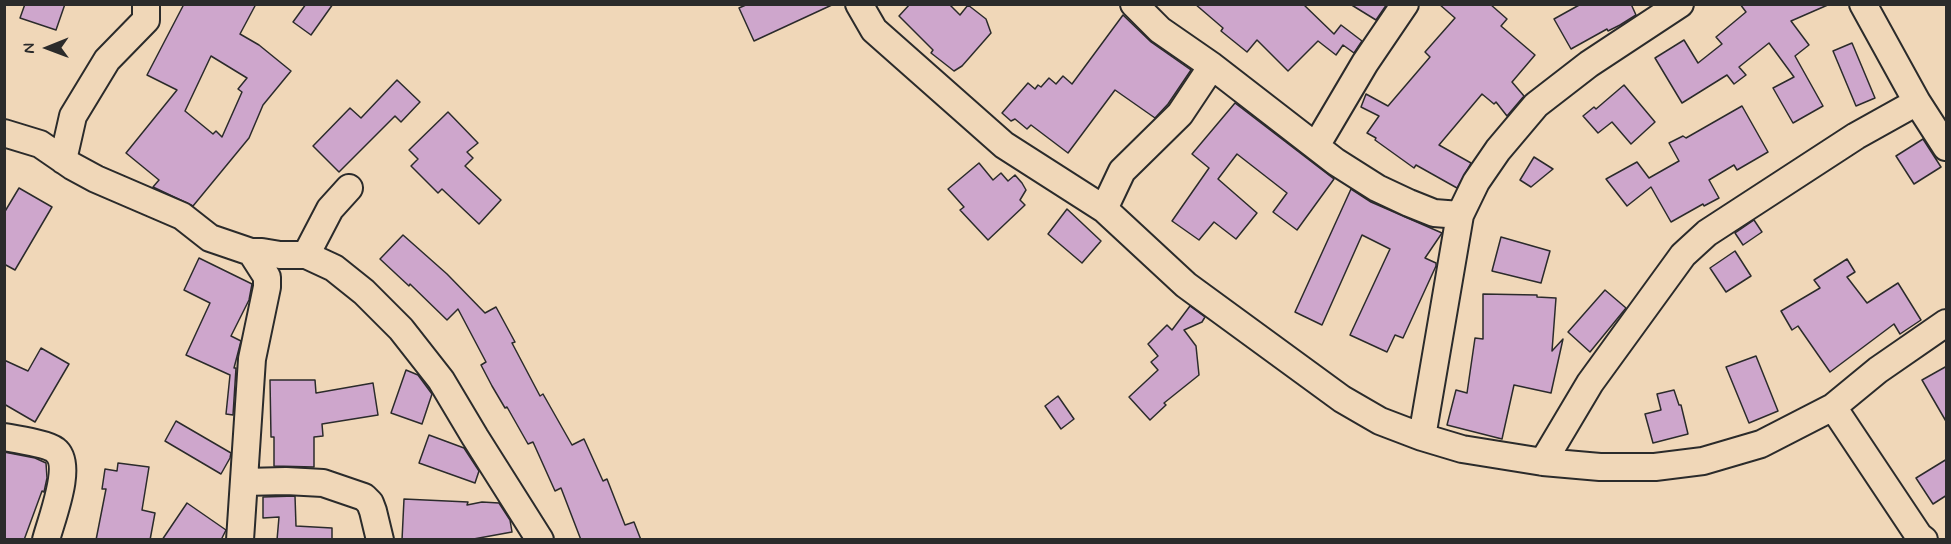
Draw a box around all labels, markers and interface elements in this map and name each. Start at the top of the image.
north arrow [18,18,78,78]
text: N [19,43,40,54]

